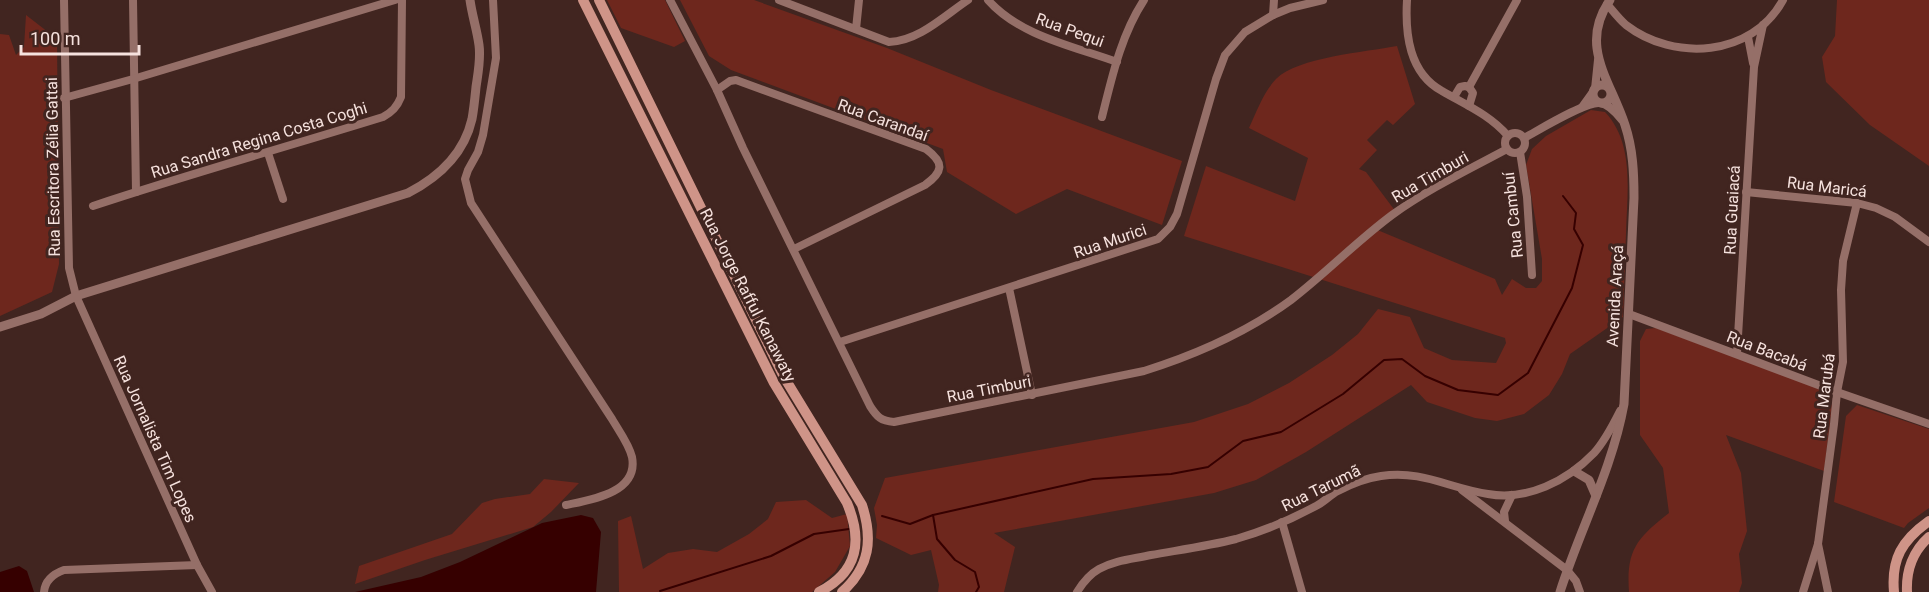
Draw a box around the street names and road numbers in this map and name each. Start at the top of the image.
street label: Rua Pequi [1033,9,1107,51]
street label: Rua Escritora Zélia Gattai [42,77,64,257]
street label: Rua Carandaí [835,95,932,145]
street label: Rua Sandra Regina Costa Coghi [149,98,369,182]
street label: Rua Timburi [1388,147,1472,207]
street label: Rua Guaiacá [1720,165,1744,255]
street label: Rua Cambuí [1499,170,1527,259]
street label: Rua Maricá [1786,173,1868,201]
street label: Rua Jorge Rafful Kanawaty [696,205,800,385]
street label: Rua Murici [1071,220,1149,262]
street label: Avenida Araçá [1603,245,1627,347]
street label: Rua Bacabá [1724,327,1810,375]
street label: Rua Marubá [1809,352,1839,440]
street label: Rua Jornalista Tim Lopes [110,353,200,525]
street label: Rua Timburi [945,372,1033,406]
street label: Rua Tarumã [1278,461,1364,515]

